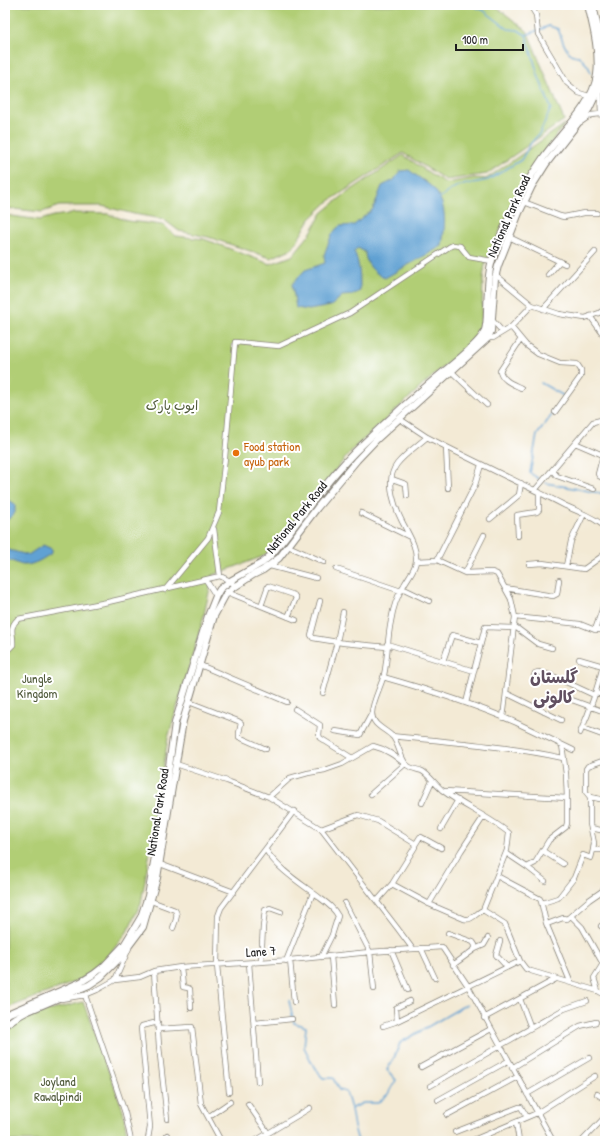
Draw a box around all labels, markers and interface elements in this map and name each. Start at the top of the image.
scale bar [456,26,523,52]
text: 100 m [462,31,488,48]
street label: National Park Road [482,172,534,260]
park label: ایوب پارک [146,396,198,414]
place label: Food station ayub park [243,437,301,470]
marker: Food station ayub park [231,448,241,458]
street label: National Park Road [261,477,331,557]
district label: گلستان کالونی [530,665,579,709]
park label: Jungle Kingdom [17,669,57,702]
street label: National Park Road [141,767,173,857]
street label: Lane 7 [245,941,277,961]
park label: Joyland Rawalpindi [34,1072,82,1105]

